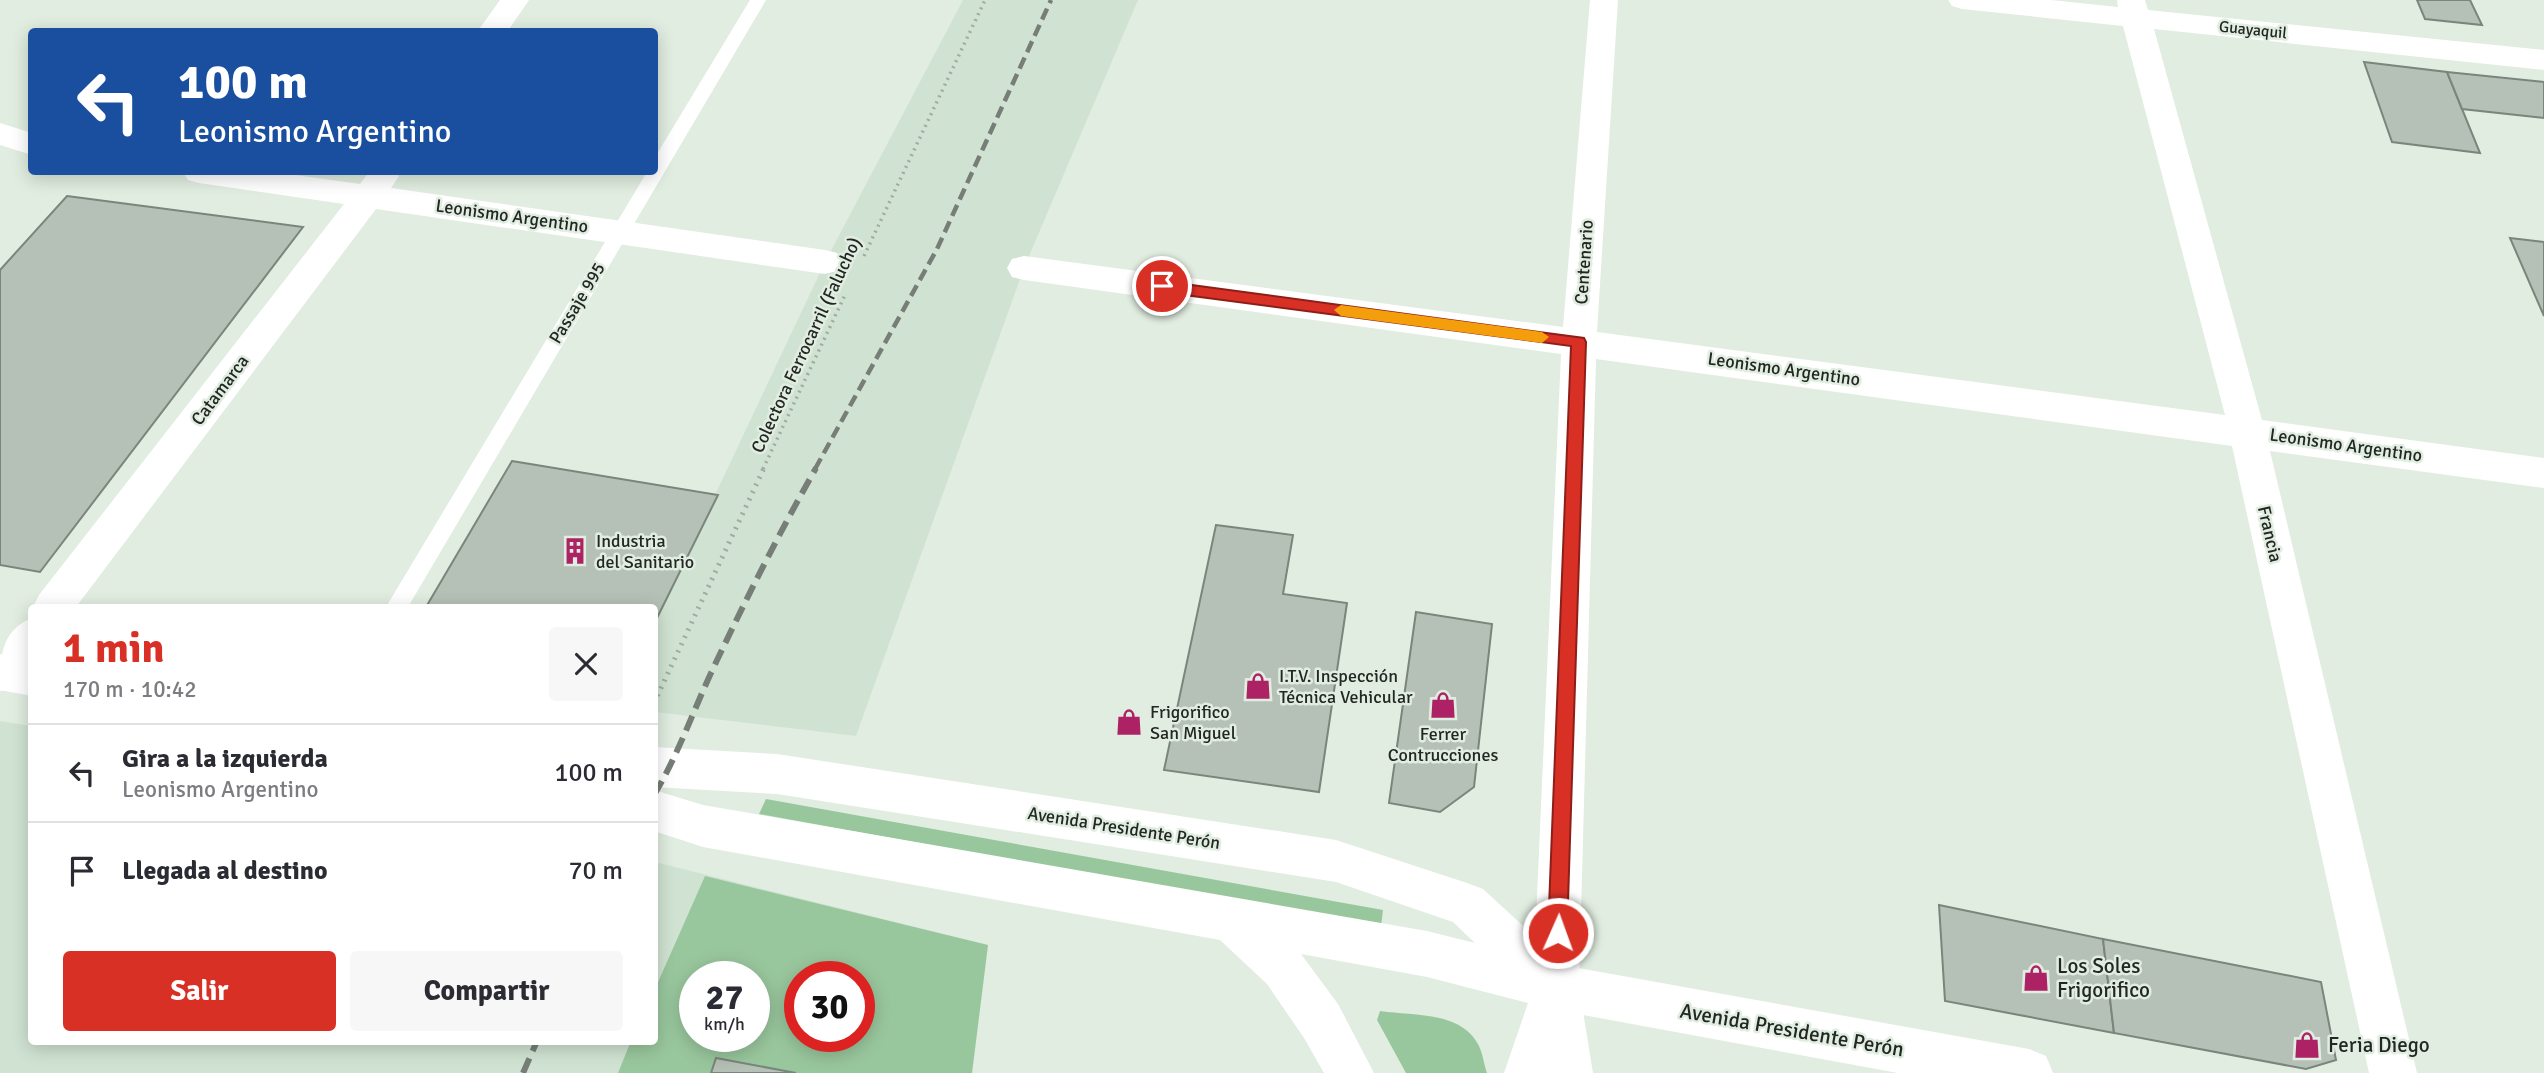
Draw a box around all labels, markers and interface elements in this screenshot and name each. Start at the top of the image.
street label: Guayaquil [2218,16,2288,44]
text: 100 m [178,52,308,112]
icon: left [63,56,154,147]
text: Leonismo Argentino [178,112,451,151]
street label: Leonismo Argentino [434,194,590,238]
street label: Centenario [1570,219,1598,305]
street label: Colectora Ferrocarril (Falucho) [746,234,866,456]
pin [1132,256,1192,316]
street label: Passaje 995 [544,258,610,348]
icon: arrive [1143,267,1181,305]
street label: Leonismo Argentino [1706,347,1862,391]
street label: Catamarca [186,350,254,430]
street label: Leonismo Argentino [2268,423,2424,467]
street label: Francia [2253,504,2287,564]
place label: Industria del Sanitario [596,530,694,573]
building icon: Industria del Sanitario [560,536,590,566]
text: 1 min [63,623,164,674]
button: close [549,627,623,701]
place label: I.T.V. Inspección Técnica Vehicular [1279,665,1413,708]
shop icon: I.T.V. Inspección Técnica Vehicular [1243,671,1273,701]
text: 170 m · 10:42 [63,675,197,704]
shop icon: Ferrer Contrucciones [1428,690,1458,720]
place label: Frigorifico San Miguel [1150,701,1236,744]
shop icon: Frigorifico San Miguel [1114,707,1144,737]
place label: Ferrer Contrucciones [1388,723,1498,766]
text: Gira a la izquierda [122,743,328,775]
icon: left [63,754,101,792]
text: 100 m [554,757,623,789]
text: Leonismo Argentino [122,775,319,804]
street label: Avenida Presidente Perón [1026,802,1222,854]
icon: arrive [63,852,101,890]
text: Llegada al destino [122,855,328,887]
text: 70 m [568,855,623,887]
position arrow [1521,896,1595,970]
button: Salir [63,951,336,1031]
button: Compartir [350,951,623,1031]
place label: Los Soles Frigorifico [2057,953,2150,1003]
speed limit sign: 30 [784,961,875,1052]
shop icon: Los Soles Frigorifico [2021,963,2051,993]
text: 27 [706,976,743,1019]
street label: Avenida Presidente Perón [1678,997,1906,1063]
text: km/h [704,1013,745,1035]
shop icon: Feria Diego [2292,1030,2322,1060]
place label: Feria Diego [2328,1032,2430,1058]

